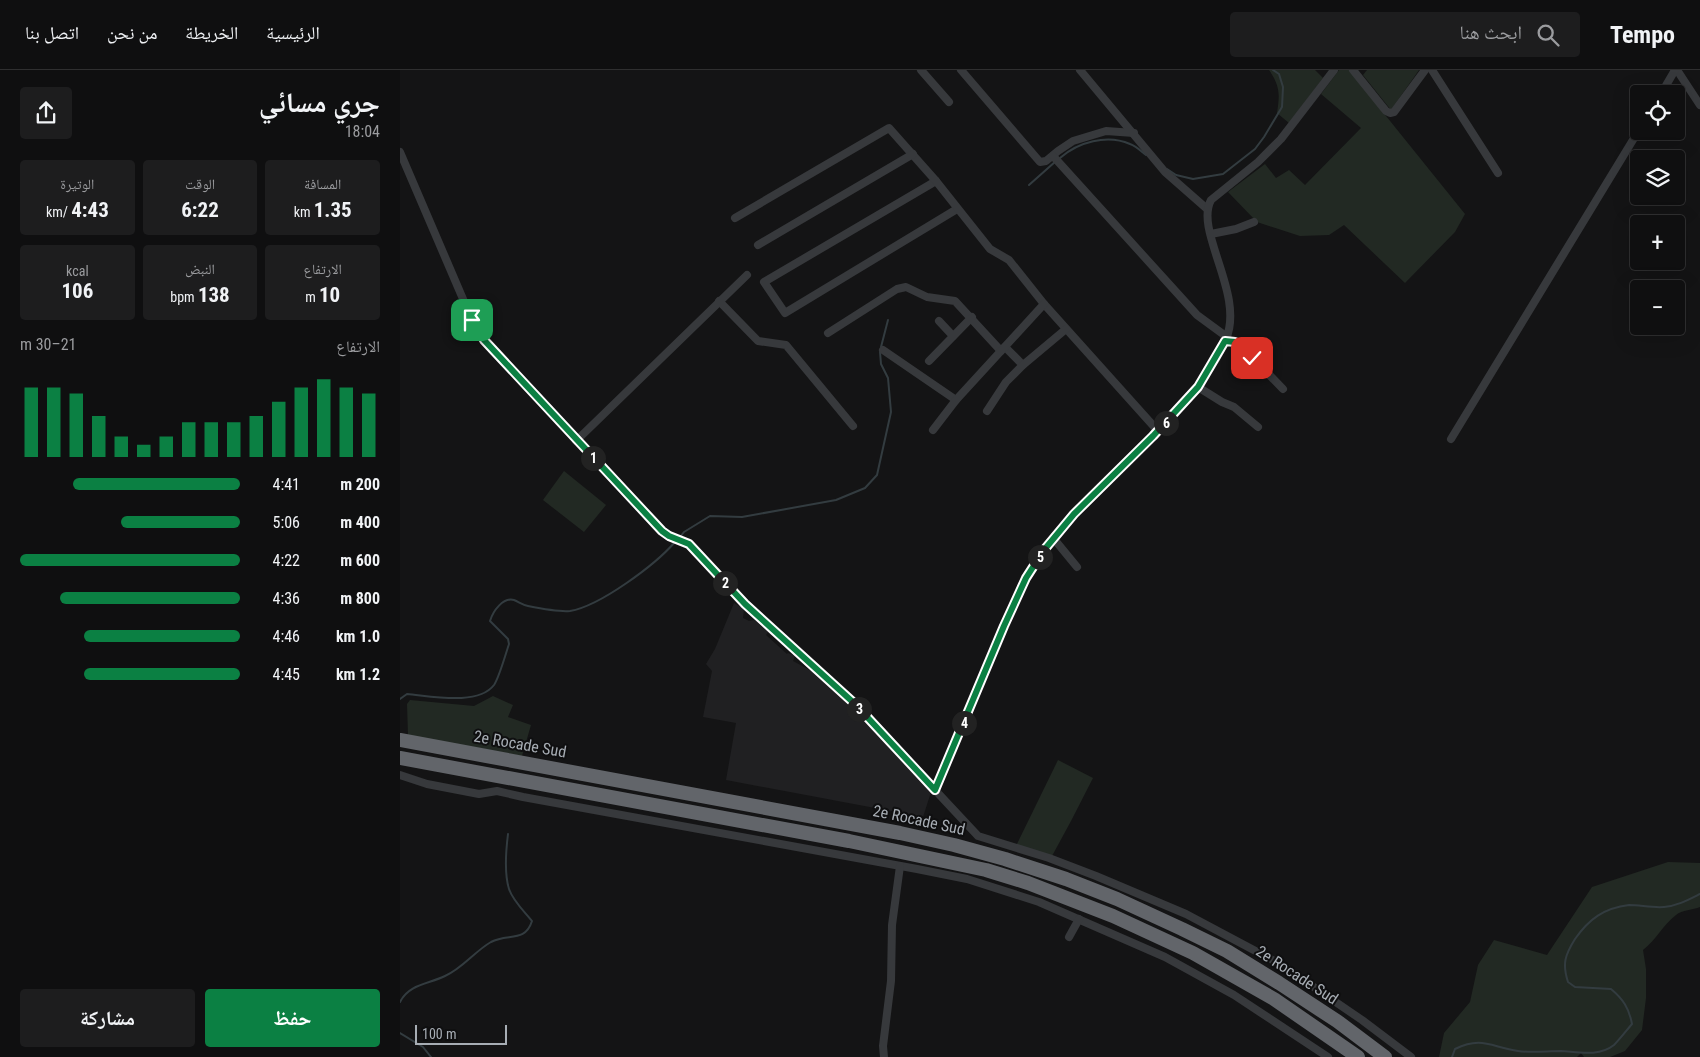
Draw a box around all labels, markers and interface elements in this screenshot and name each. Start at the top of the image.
search box [1230,12,1580,57]
text: ابحث هنا [1460,21,1522,44]
icon: search [1534,21,1562,49]
text: Tempo [1610,21,1675,49]
text: اتصل بنا [25,22,79,43]
text: من نحن [107,22,157,43]
text: الخريطة [185,22,238,43]
text: الرئيسية [266,22,320,43]
map controls [1630,85,1685,335]
button: locate [1630,85,1685,140]
text: جري مسائي [259,86,380,119]
button: share [20,87,72,139]
text: 18:04 [345,122,380,141]
button: layers [1630,150,1685,205]
text: الوتيرة [60,176,94,192]
text: الوقت [185,176,215,192]
text: المسافة [304,176,341,192]
text: 4:43 [71,198,109,222]
text: 6:22 [181,198,219,222]
text: 1.35 [314,198,352,222]
text: /km [46,204,71,220]
text: km [294,204,314,220]
button: + [1630,215,1685,270]
text: النبض [185,261,215,277]
text: الارتفاع [304,261,342,277]
text: kcal [66,263,89,279]
text: 106 [61,279,93,303]
button: − [1630,280,1685,335]
text: 138 [198,283,230,307]
text: 10 [319,283,340,307]
text: bpm [170,289,198,305]
text: m [305,289,319,305]
pin [451,299,493,341]
icon: arrive [458,306,486,334]
text: 21–30 m [20,335,76,354]
text: الارتفاع [336,337,380,356]
pin [1231,337,1273,379]
icon: check [1238,344,1266,372]
pin: 6 [1154,410,1178,436]
text: 6 [1163,415,1170,431]
pin: 1 [580,446,606,470]
text: 1 [590,450,597,466]
text: 4:41 [273,475,300,494]
text: 200 m [340,475,380,494]
text: 5:06 [273,513,300,532]
text: 400 m [340,513,380,532]
pin: 5 [1028,544,1052,570]
text: 5 [1037,549,1044,565]
text: 4:22 [273,551,300,570]
text: 600 m [340,551,380,570]
pin: 2 [712,570,738,596]
text: 2 [722,575,729,591]
text: 4:36 [273,589,300,608]
text: 800 m [340,589,380,608]
text: 4:46 [273,627,300,646]
text: 1.0 km [336,627,380,646]
text: 4:45 [273,665,300,684]
text: 1.2 km [336,665,380,684]
pin: 3 [846,696,872,722]
text: 3 [856,701,863,717]
pin: 4 [952,710,976,736]
text: 4 [961,715,968,731]
street label: 2e Rocade Sud [472,727,568,761]
street label: 2e Rocade Sud [871,801,967,839]
street label: 2e Rocade Sud [1253,942,1341,1008]
button: مشاركة [20,989,195,1047]
button: حفظ [205,989,380,1047]
scale bar [415,1022,508,1045]
text: 100 m [422,1026,457,1042]

